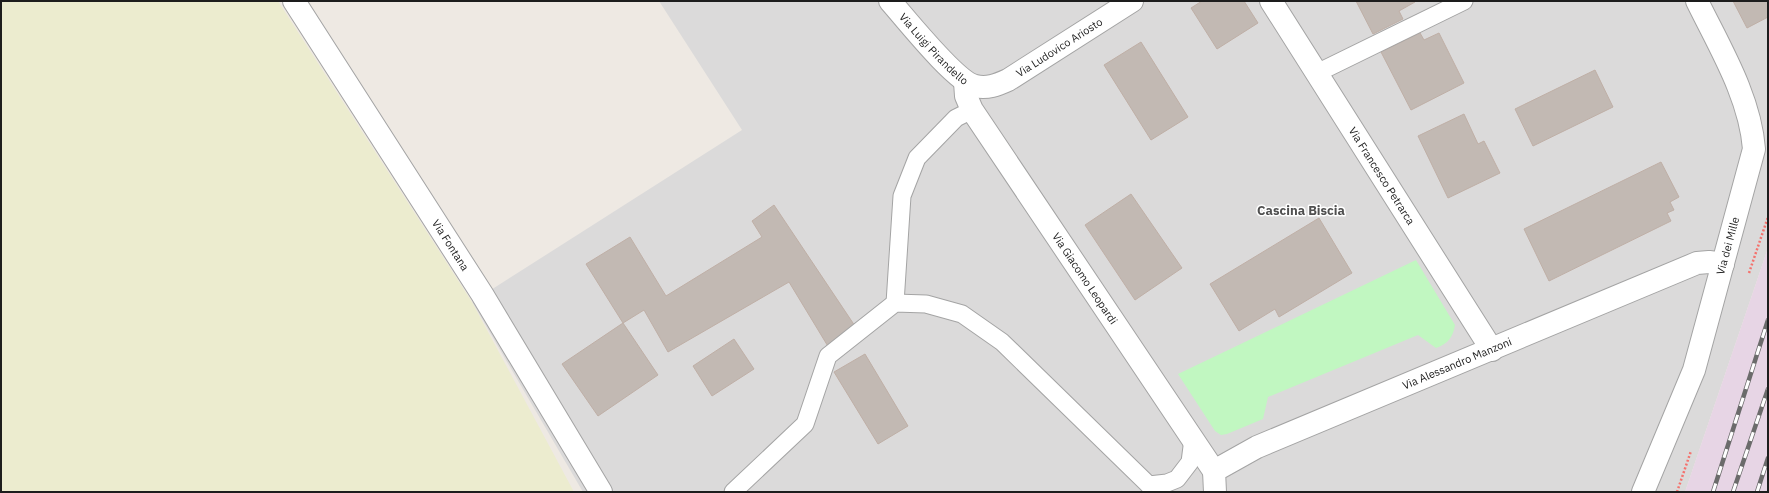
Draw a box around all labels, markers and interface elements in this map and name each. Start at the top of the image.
street label: Via Luigi Pirandello [896,10,971,88]
street label: Via Ludovico Ariosto [1013,15,1105,80]
street label: Via Francesco Petrarca [1346,124,1418,227]
district label: Cascina Biscia [1257,202,1345,219]
street label: Via dei Mille [1713,215,1742,276]
street label: Via Fontana [429,217,472,273]
street label: Via Giacomo Leopardi [1049,230,1121,327]
street label: Via Alessandro Manzoni [1400,334,1514,392]

